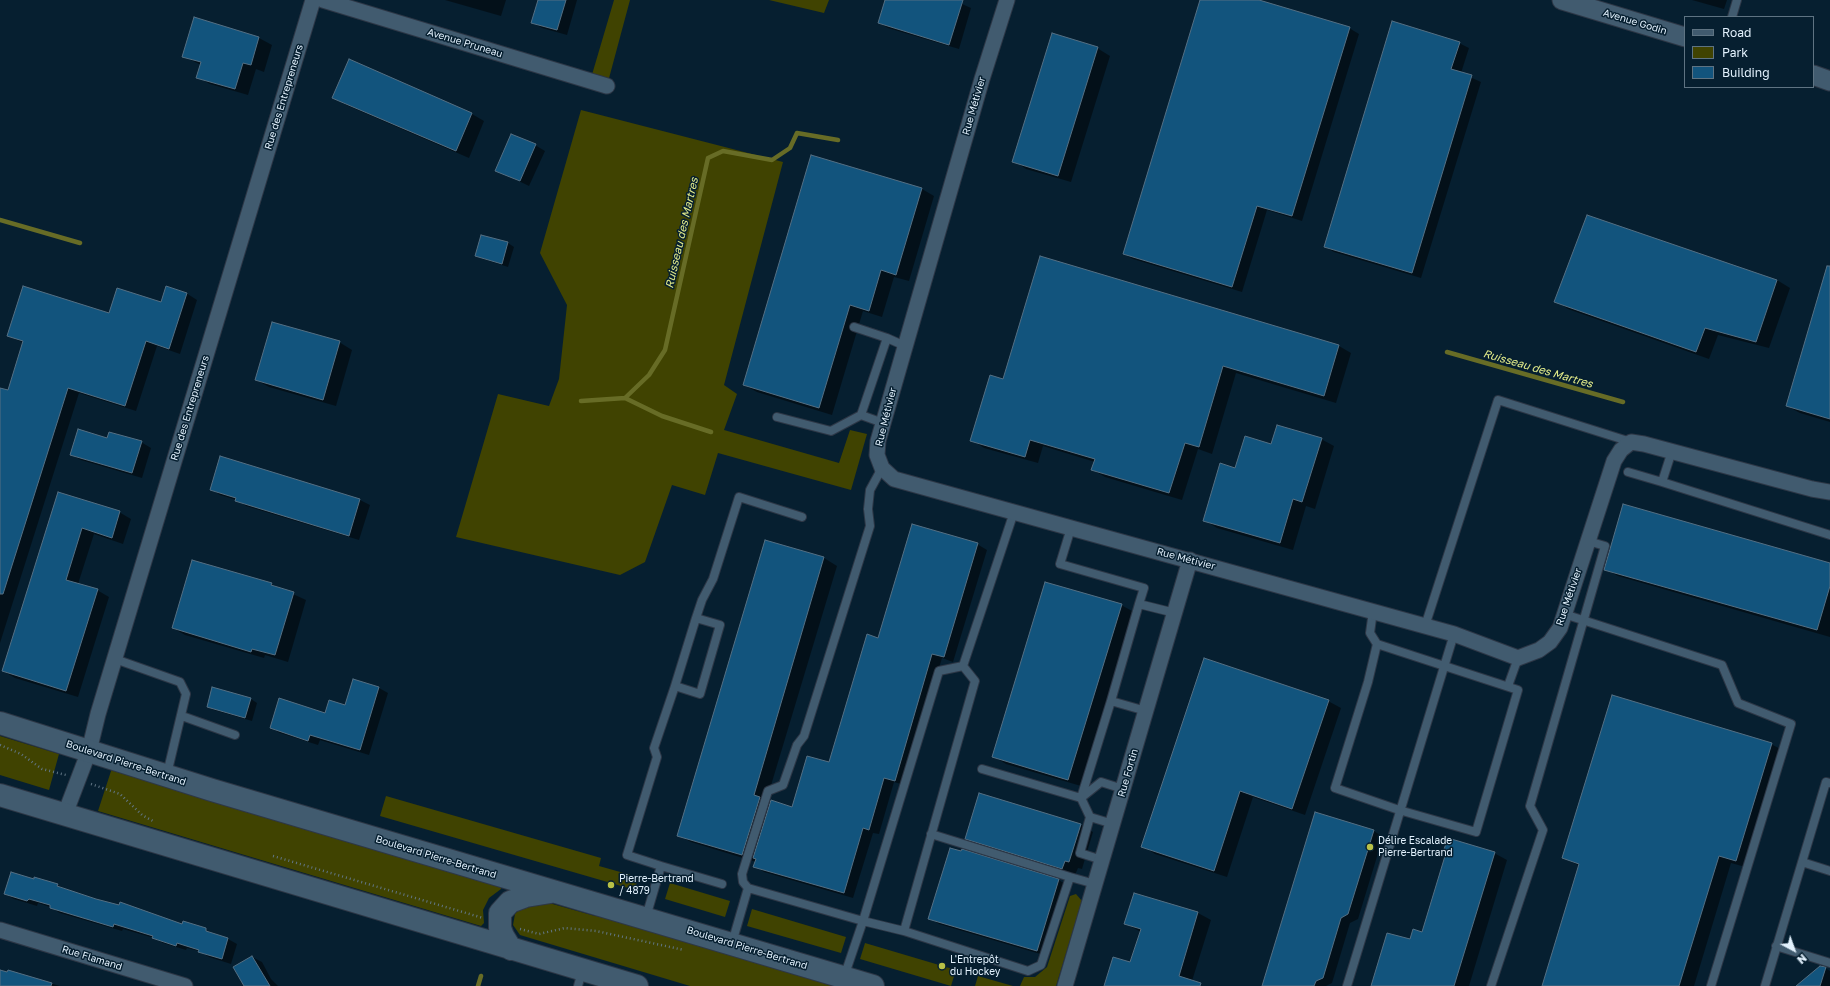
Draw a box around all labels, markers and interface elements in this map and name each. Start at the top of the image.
street label: Avenue Godin [1602,7,1668,37]
legend [1684,16,1814,88]
text: Road [1722,25,1751,40]
street label: Avenue Pruneau [426,26,504,60]
street label: Rue des Entrepreneurs [262,43,306,151]
text: Park [1722,45,1748,60]
text: Building [1722,65,1770,80]
street label: Rue Métivier [960,76,988,136]
water label: Ruisseau des Martres [663,176,701,290]
water label: Ruisseau des Martres [1482,347,1594,391]
street label: Rue des Entrepreneurs [168,354,212,462]
street label: Rue Métivier [873,386,899,448]
street label: Rue Métivier [1155,545,1217,573]
street label: Rue Métivier [1554,567,1584,627]
street label: Boulevard Pierre-Bertrand [64,738,188,788]
street label: Rue Fortin [1115,747,1141,799]
street label: Boulevard Pierre-Bertrand [374,833,498,881]
place label: Délire Escalade Pierre-Bertrand [1378,835,1453,858]
marker: Délire Escalade Pierre-Bertrand [1365,842,1375,852]
place label: Pierre-Bertrand / 4879 [619,873,694,896]
marker: Pierre-Bertrand / 4879 [606,880,616,890]
street label: Boulevard Pierre-Bertrand [685,924,809,972]
north arrow [1774,930,1814,970]
street label: Rue Flamand [60,943,124,973]
text: N [1795,952,1810,967]
place label: L'Entrepôt du Hockey [950,954,1000,978]
marker: L'Entrepôt du Hockey [937,961,947,971]

